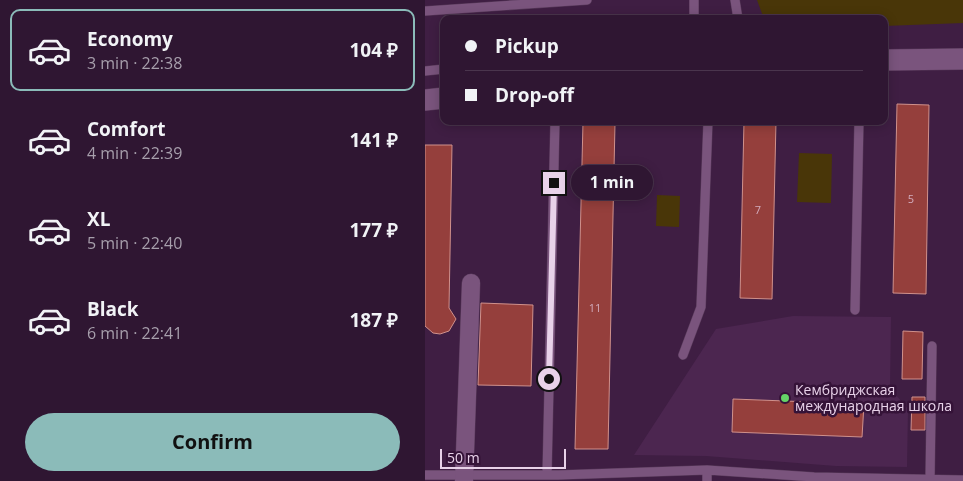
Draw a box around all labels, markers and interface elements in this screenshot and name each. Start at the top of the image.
text: Economy [87,26,173,52]
icon: car [27,28,72,73]
text: Pickup [495,33,559,59]
text: 104 ₽ [349,37,398,63]
text: 3 min · 22:38 [87,52,182,74]
text: Drop-off [495,82,574,108]
text: Comfort [87,116,166,142]
icon: car [27,118,72,163]
text: 141 ₽ [349,127,398,153]
text: 4 min · 22:39 [87,142,182,164]
callout: 1 min [571,166,654,200]
text: 1 min [590,171,634,193]
route end [543,172,565,194]
house number: 5 [908,191,914,206]
house number: 7 [755,202,761,217]
text: XL [87,206,110,232]
icon: car [27,208,72,253]
text: 177 ₽ [349,217,398,243]
text: 5 min · 22:40 [87,232,182,254]
text: Black [87,296,139,322]
icon: car [27,298,72,343]
house number: 11 [589,300,601,315]
text: 187 ₽ [349,307,398,333]
text: 6 min · 22:41 [87,322,182,344]
route start [538,368,560,390]
place label: Кембриджская международная школа [795,380,952,415]
marker: Кембриджская международная школа [779,392,791,404]
button: Confirm [25,413,400,471]
scale bar [440,446,566,469]
text: 50 m [447,448,480,467]

